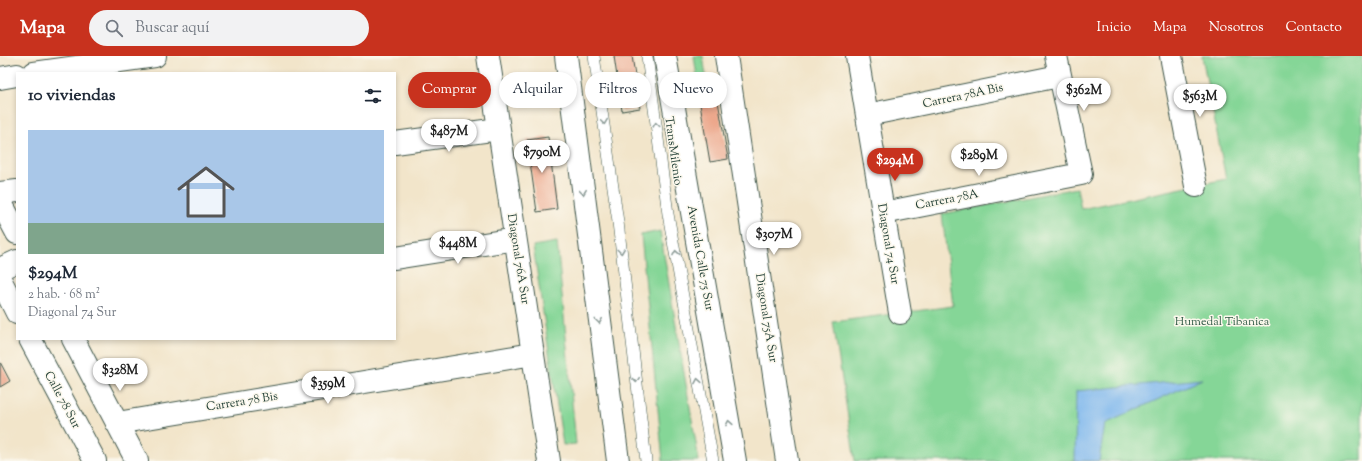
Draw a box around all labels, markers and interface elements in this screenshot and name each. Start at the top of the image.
search box [89,10,369,46]
text: Mapa [20,15,65,42]
icon: search [103,17,125,39]
text: Buscar aquí [135,18,209,39]
text: Inicio [1097,18,1131,38]
text: Mapa [1153,18,1187,38]
text: Nosotros [1209,18,1264,38]
text: Contacto [1286,18,1342,38]
chip: Comprar [408,72,491,108]
chip: Alquilar [499,72,577,108]
chip: Filtros [585,72,651,108]
chip: Nuevo [659,72,727,108]
pin: $362M [1056,78,1112,112]
street label: Carrera 78A Bis [921,79,1005,113]
text: $362M [1066,82,1102,100]
text: 10 viviendas [28,84,115,108]
pin: $563M [1172,84,1228,118]
icon: filters [362,85,384,107]
text: $563M [1182,88,1218,106]
street label: TransMilenio [659,115,687,187]
pin: $487M [421,119,477,153]
one-way arrow [599,119,608,125]
one-way arrow [652,122,661,128]
text: $487M [430,123,468,141]
pin: $790M [514,140,570,174]
pin: $289M [951,143,1007,177]
text: $790M [523,144,561,162]
text: $289M [960,147,998,165]
pin: $294M [867,148,923,182]
text: $294M [876,152,914,170]
icon: home [170,156,242,228]
street label: Carrera 78A [914,185,980,215]
one-way arrow [578,189,587,195]
street label: Diagonal 74 Sur [872,202,904,286]
street label: Avenida Calle 75 Sur [682,204,718,313]
street label: Diagonal 76A Sur [502,212,534,306]
pin: $307M [746,222,802,256]
text: $307M [755,226,793,244]
pin: $448M [430,231,486,265]
text: $448M [439,235,477,253]
one-way arrow [616,248,625,254]
one-way arrow [672,250,680,256]
text: $294M [28,262,77,286]
street label: Diagonal 75A Sur [750,272,782,364]
text: 2 hab. · 68 m² [28,286,100,304]
text: Diagonal 74 Sur [28,304,116,322]
park label: Humedal Tibanica [1175,313,1270,331]
one-way arrow [594,318,603,324]
pin: $328M [92,358,148,392]
text: $328M [102,362,138,380]
street label: Calle 78 Sur [39,368,85,432]
pin: $359M [300,371,356,405]
text: $359M [311,375,345,393]
one-way arrow [631,377,640,383]
one-way arrow [695,378,703,384]
street label: Carrera 78 Bis [205,387,279,417]
one-way arrow [725,419,734,426]

